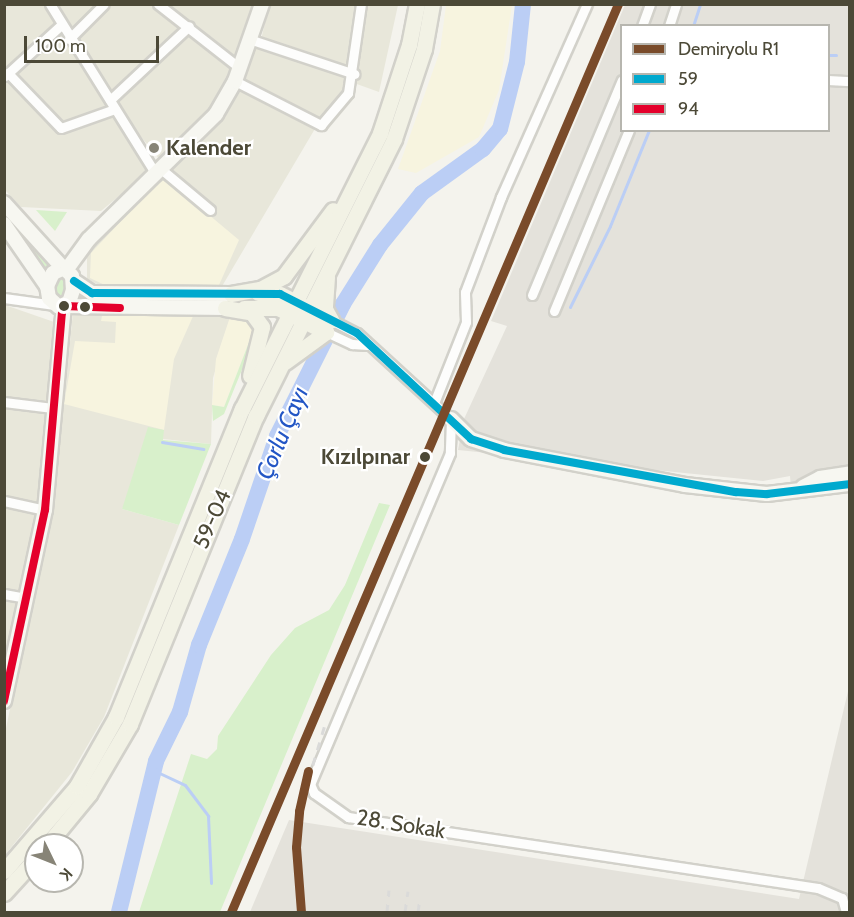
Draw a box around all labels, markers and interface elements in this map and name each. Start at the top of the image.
scale bar [27,24,162,62]
legend [620,24,830,132]
text: 100 m [35,35,86,57]
text: Demiryolu R1 [678,38,779,60]
text: 59 [678,68,698,90]
text: 94 [678,98,699,120]
place label: Kalender [166,135,251,161]
marker: Kalender [147,141,161,155]
unlabelled marker [58,300,70,312]
unlabelled marker [79,301,91,313]
water label: Çorlu Çayı [250,382,314,484]
place label: Kızılpınar [321,444,410,470]
marker: Kızılpınar [415,447,435,467]
street label: 59-04 [187,485,237,553]
street label: 28. Sokak [355,804,447,844]
north arrow [24,833,84,893]
text: K [56,864,76,884]

